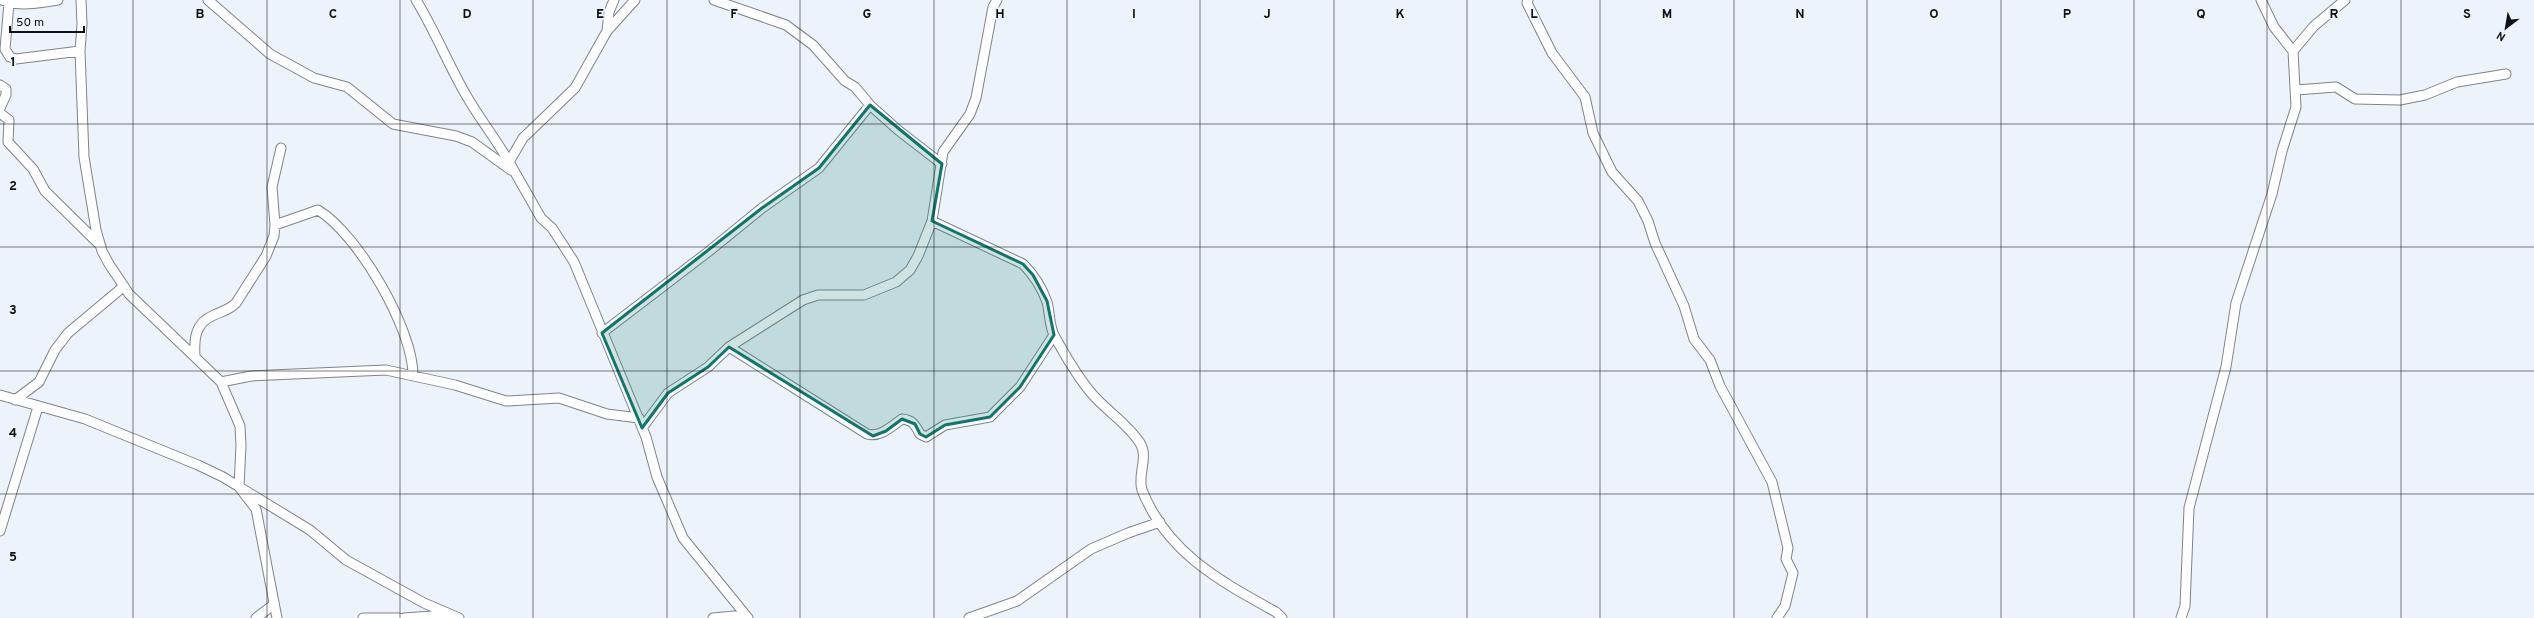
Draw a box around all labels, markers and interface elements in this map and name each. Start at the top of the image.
text: B [196,7,205,23]
text: C [329,7,337,23]
text: D [462,7,472,23]
text: E [596,7,604,23]
text: F [730,7,738,23]
text: G [863,7,872,23]
text: H [995,7,1005,23]
text: I [1132,7,1136,23]
text: J [1263,7,1271,23]
text: K [1395,7,1405,23]
text: L [1530,7,1538,23]
text: M [1662,7,1672,23]
text: N [1795,7,1805,23]
text: O [1929,7,1939,23]
text: P [2063,7,2072,23]
text: Q [2196,7,2206,23]
text: R [2330,7,2339,23]
text: S [2463,7,2471,23]
scale bar [10,8,84,34]
north arrow [2486,8,2526,48]
text: 50 m [16,15,44,31]
text: N [2494,28,2508,44]
text: 1 [10,55,16,71]
text: 2 [9,179,17,195]
text: 3 [9,303,17,319]
text: 4 [9,426,17,442]
text: 5 [9,550,17,566]

